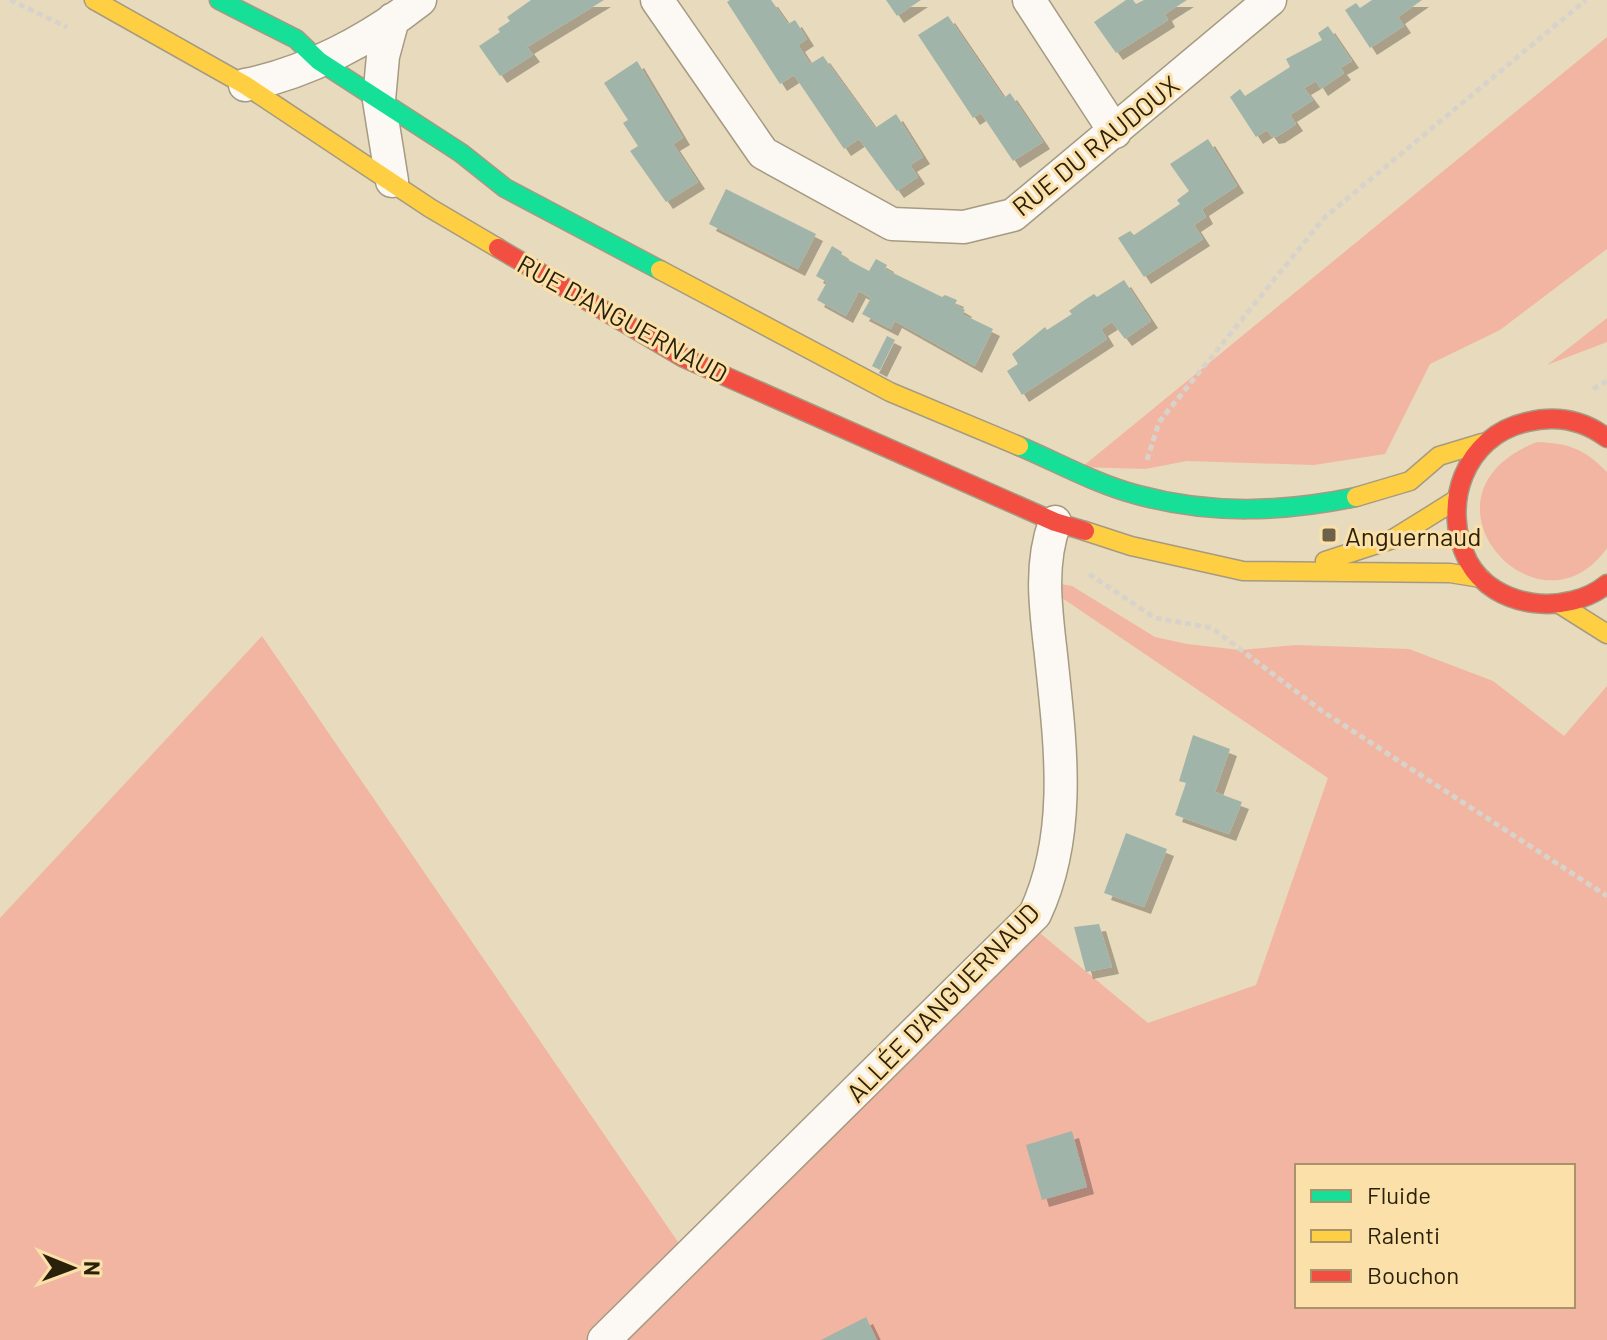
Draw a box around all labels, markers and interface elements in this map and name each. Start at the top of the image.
street label: RUE DU RAUDOUX [1005,68,1185,222]
street label: RUE D'ANGUERNAUD [512,247,734,389]
place label: Anguernaud [1345,520,1481,551]
marker: Anguernaud [1320,526,1338,544]
street label: ALLÉE D'ANGUERNAUD [839,896,1045,1108]
legend [1295,1164,1575,1308]
text: Fluide [1367,1180,1431,1209]
text: Ralenti [1367,1220,1440,1249]
north arrow [32,1228,112,1308]
text: Bouchon [1367,1260,1459,1289]
text: N [80,1261,106,1276]

